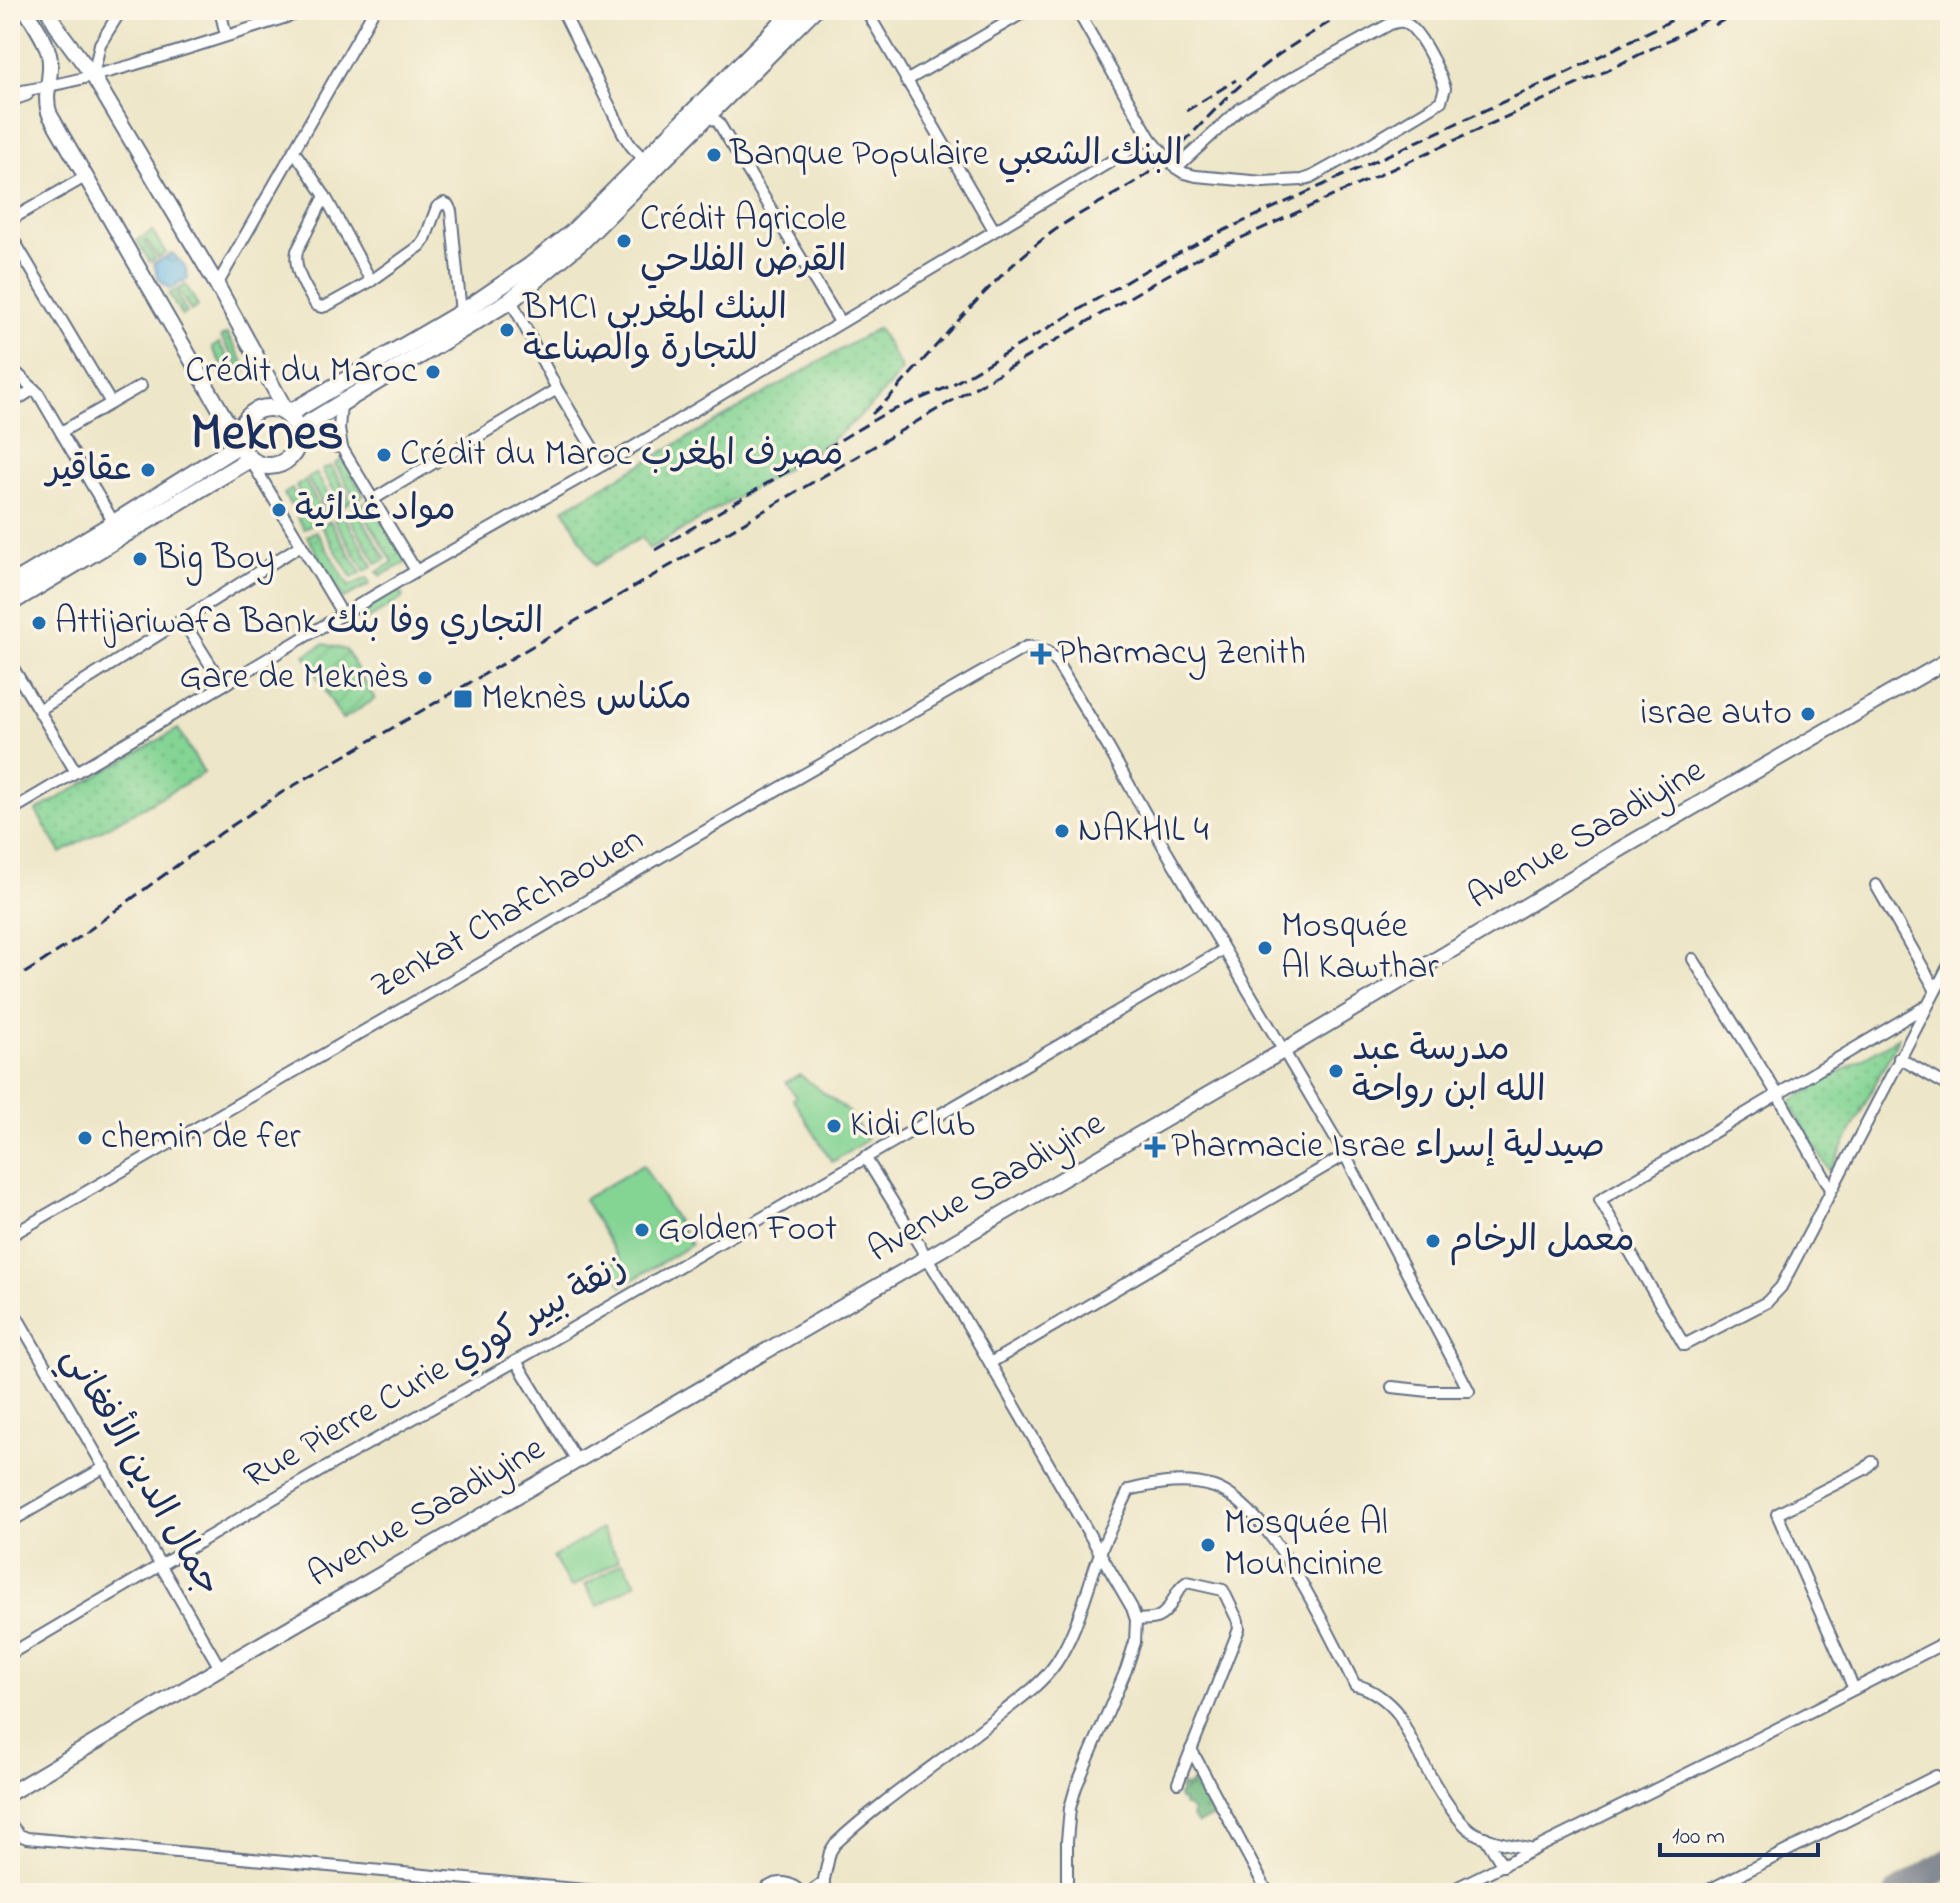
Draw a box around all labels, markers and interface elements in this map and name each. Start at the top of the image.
place label: Banque Populaire البنك الشعبي [729,129,1183,183]
marker: Banque Populaire البنك الشعبي [705,146,723,164]
place label: Crédit Agricole القرض الفلاحي [640,194,848,289]
marker: Crédit Agricole القرض الفلاحي [615,232,633,250]
place label: BMCI البنك المغربي للتجارة والصناعة [522,283,787,377]
marker: BMCI البنك المغربي للتجارة والصناعة [498,321,516,339]
place label: Crédit du Maroc [185,346,417,399]
marker: Crédit du Maroc [424,363,442,381]
district label: Meknes [190,398,344,473]
place label: Crédit du Maroc مصرف المغرب [400,429,844,482]
place label: عقاقير [43,444,132,497]
marker: Crédit du Maroc مصرف المغرب [375,446,393,464]
marker: عقاقير [139,461,157,479]
place label: مواد غذائية [295,484,456,537]
marker: مواد غذائية [270,501,288,519]
place label: Big Boy [155,533,275,586]
marker: Big Boy [131,550,149,568]
place label: Attijariwafa Bank التجاري وفا بنك [55,597,543,650]
marker: Attijariwafa Bank التجاري وفا بنك [30,614,48,632]
place label: Pharmacy Zenith [1057,628,1306,681]
marker: Pharmacy Zenith [1032,645,1050,663]
place label: Gare de Meknès [179,652,409,705]
marker: Gare de Meknès [416,669,434,687]
place label: Meknès مكناس [481,673,692,726]
marker: Meknès مكناس [452,688,474,710]
place label: israe auto [1641,688,1792,741]
marker: israe auto [1799,705,1817,723]
street label: Avenue Saadiyine [1459,745,1716,924]
place label: NAKHIL 4 [1078,805,1209,858]
street label: Zenkat Chafchaouen [362,814,654,1014]
marker: NAKHIL 4 [1053,822,1071,840]
place label: Mosquée Al Kawthar [1281,901,1439,995]
marker: Mosquée Al Kawthar [1256,939,1274,957]
place label: مدرسة عبد الله ابن رواحة [1352,1024,1546,1118]
marker: مدرسة عبد الله ابن رواحة [1327,1062,1345,1080]
street label: Avenue Saadiyine [859,1098,1116,1277]
place label: Kidi Club [850,1100,975,1153]
place label: chemin de fer [101,1112,302,1165]
marker: Kidi Club [825,1117,843,1135]
place label: Pharmacie Israe صيدلية إسراء [1171,1121,1605,1174]
marker: chemin de fer [76,1129,94,1147]
marker: Pharmacie Israe صيدلية إسراء [1146,1138,1164,1156]
place label: Golden Foot [658,1204,837,1257]
place label: معمل الرخام [1449,1215,1635,1268]
marker: Golden Foot [633,1221,651,1239]
marker: معمل الرخام [1424,1232,1442,1250]
street label: Rue Pierre Curie زنقة بيير كوري [235,1242,637,1504]
street label: جمال الدين الأفغاني [46,1337,234,1607]
street label: Avenue Saadiyine [299,1423,556,1602]
place label: Mosquée Al Mouhcinine [1224,1498,1388,1592]
marker: Mosquée Al Mouhcinine [1199,1536,1217,1554]
scale bar [1660,1807,1818,1857]
text: 100 m [1672,1820,1725,1855]

